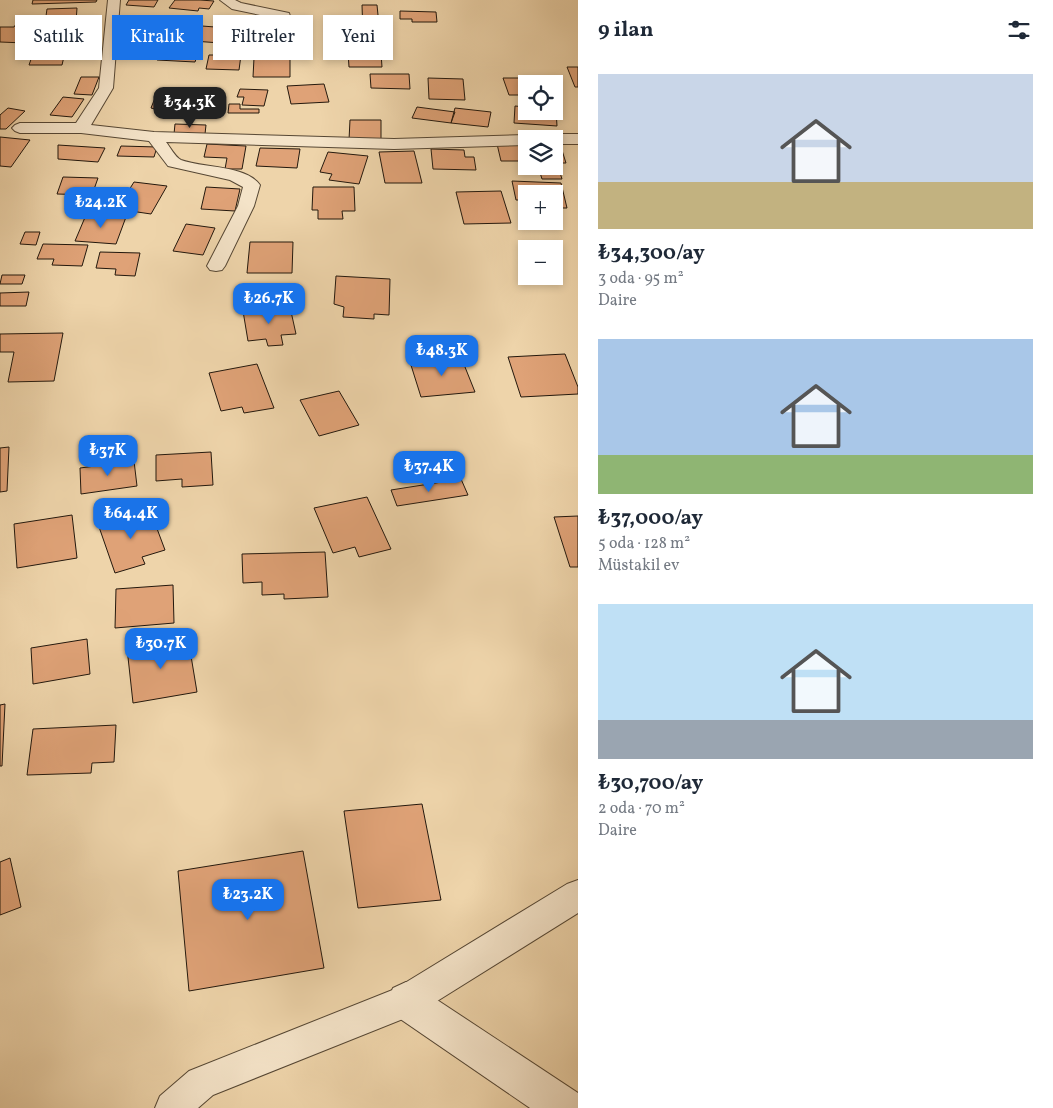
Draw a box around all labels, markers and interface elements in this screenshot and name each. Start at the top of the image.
chip: Satılık [15,15,102,60]
chip: Kiralık [112,15,203,60]
chip: Filtreler [213,15,313,60]
chip: Yeni [323,15,393,60]
text: 9 ilan [598,16,654,45]
icon: filters [1005,16,1033,44]
map controls [518,75,563,285]
button: locate [518,75,563,120]
pin: ₺34.3K [149,86,231,129]
text: ₺34.3K [164,92,216,114]
icon: home [771,106,861,196]
button: layers [518,130,563,175]
button: + [518,185,563,230]
pin: ₺24.2K [60,186,142,229]
text: ₺24.2K [75,192,127,214]
text: ₺34,300/ay [598,239,705,268]
button: − [518,240,563,285]
text: 3 oda · 95 m² [598,268,684,290]
pin: ₺26.7K [228,282,310,325]
text: ₺26.7K [244,288,294,310]
text: Daire [598,290,637,312]
pin: ₺48.3K [401,334,483,377]
text: ₺48.3K [416,340,468,362]
icon: home [771,371,861,461]
pin: ₺37K [78,434,138,477]
text: ₺37K [90,440,126,462]
pin: ₺37.4K [388,450,470,493]
text: ₺37.4K [404,456,454,478]
pin: ₺64.4K [90,498,172,540]
text: ₺64.4K [104,503,158,525]
text: ₺37,000/ay [598,504,703,533]
text: 5 oda · 128 m² [598,533,690,555]
text: Müstakil ev [598,555,679,577]
pin: ₺30.7K [120,628,202,670]
text: ₺30.7K [136,633,186,655]
icon: home [771,636,861,726]
text: ₺30,700/ay [598,769,703,798]
text: 2 oda · 70 m² [598,798,685,820]
text: Daire [598,820,637,842]
pin: ₺23.2K [207,878,289,921]
text: ₺23.2K [223,884,273,906]

